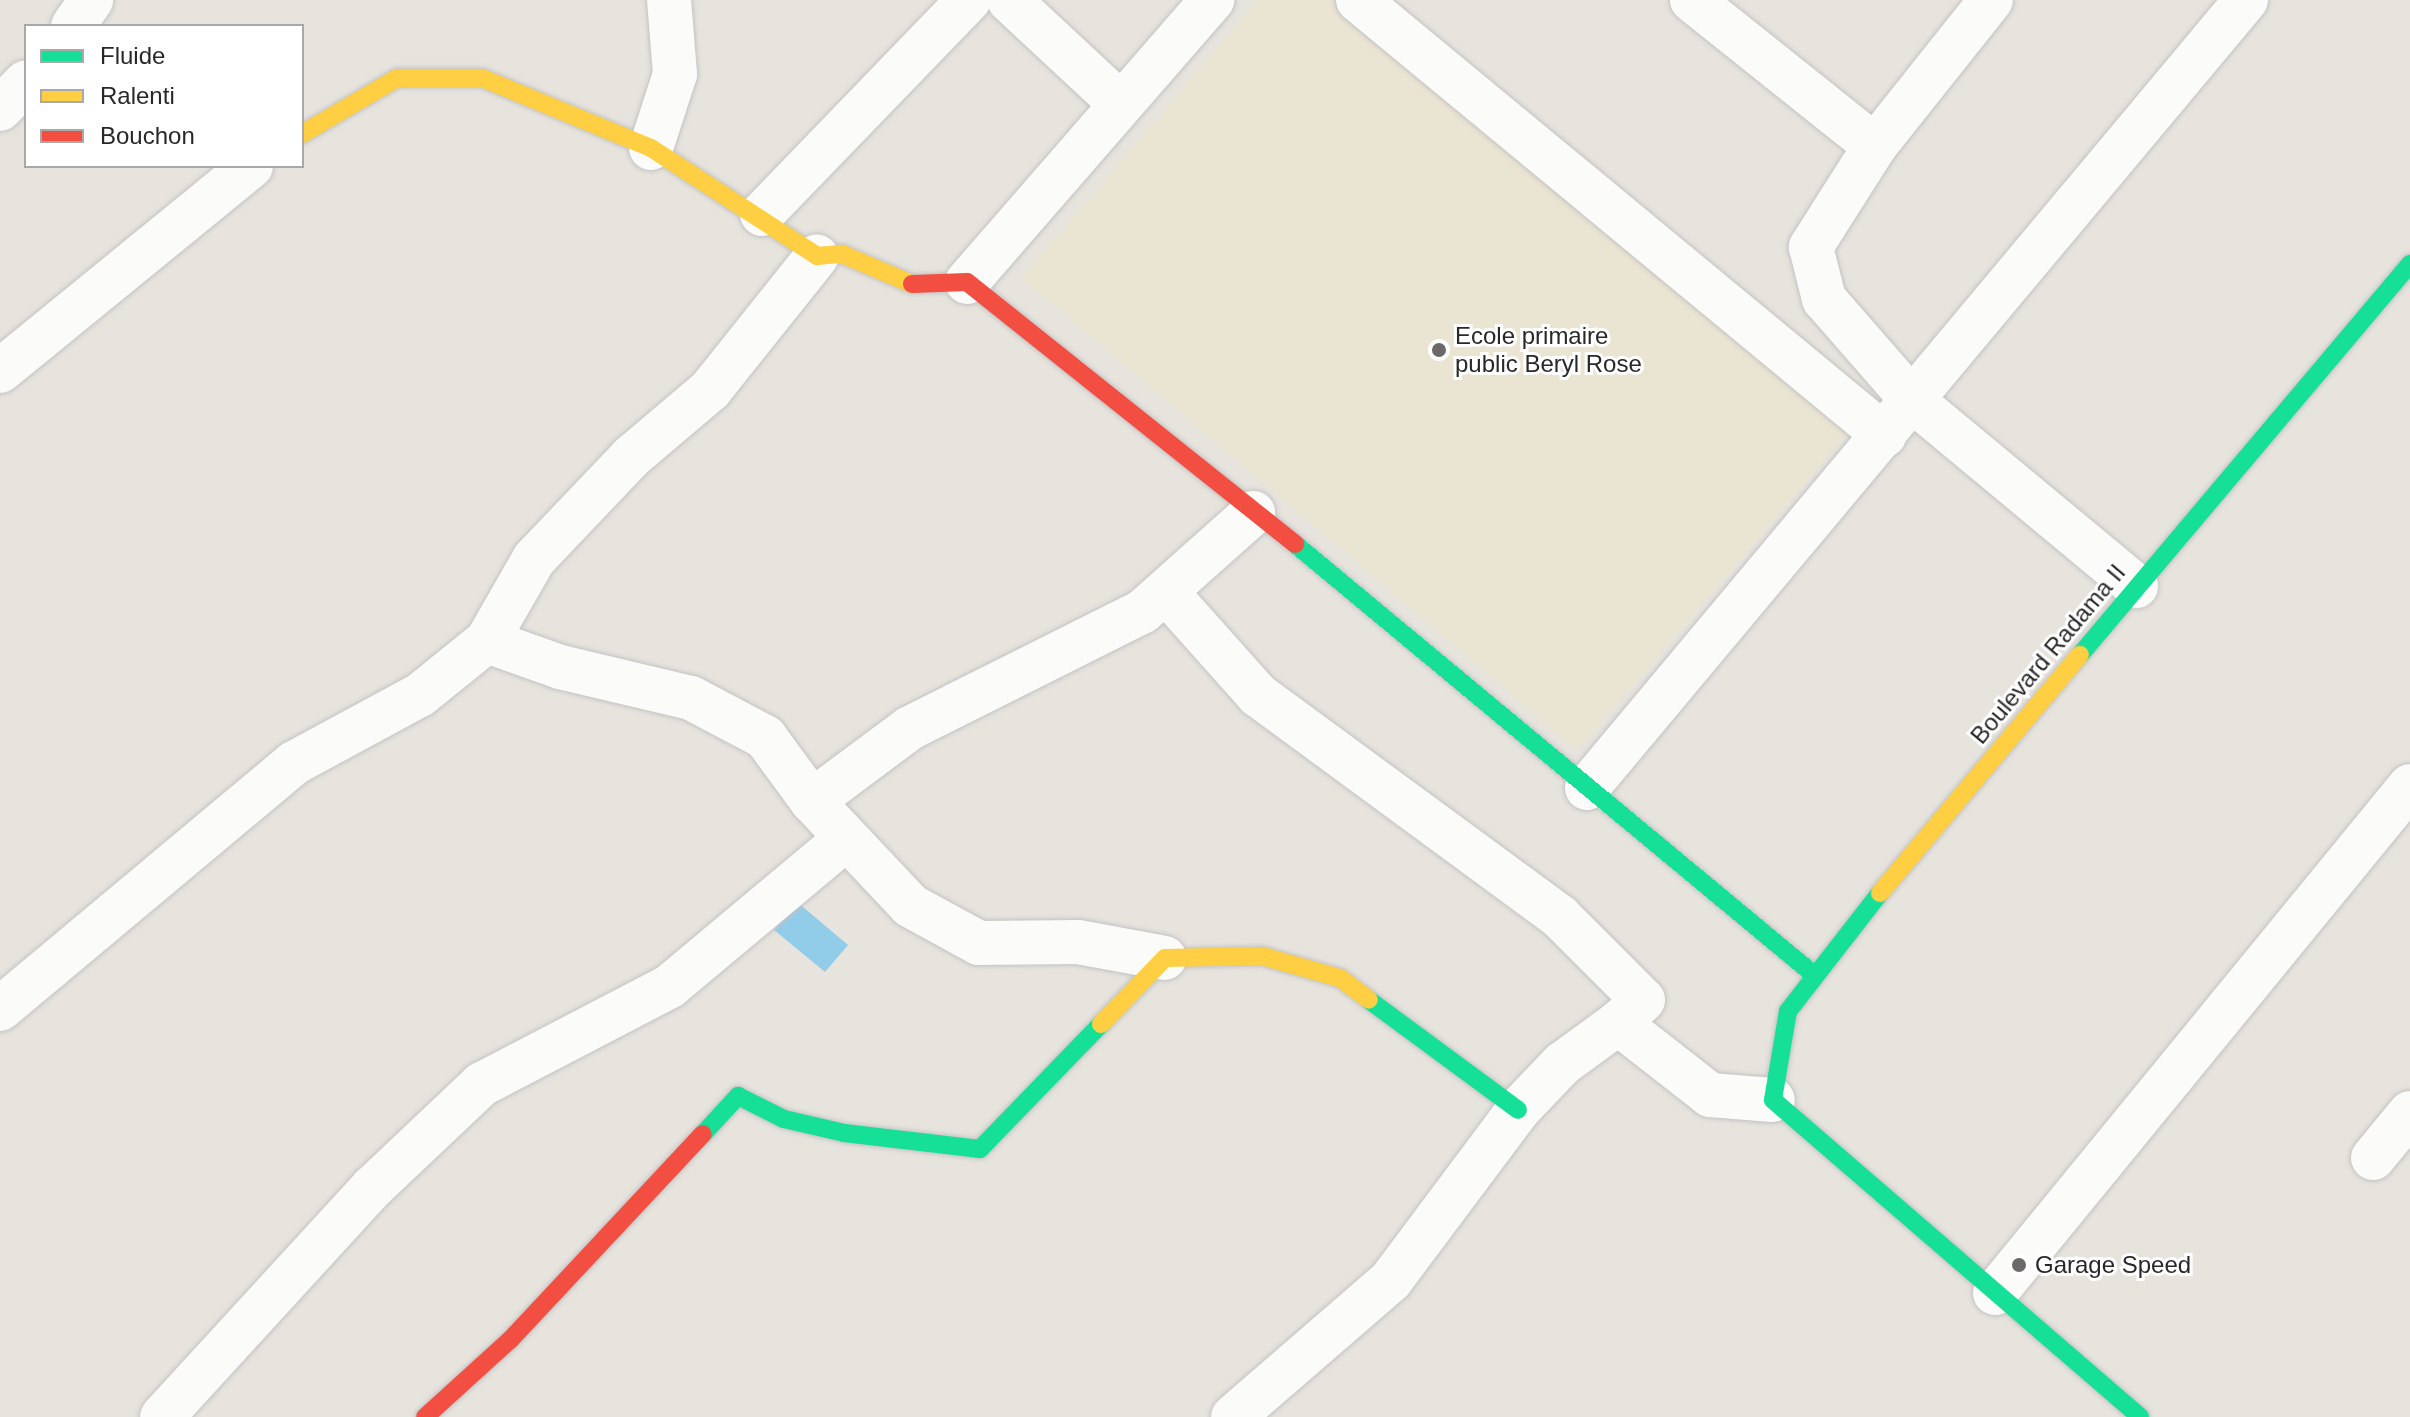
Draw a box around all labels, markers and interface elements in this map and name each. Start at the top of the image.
legend [24,24,304,168]
text: Fluide [100,42,165,69]
text: Ralenti [100,82,175,109]
text: Bouchon [100,122,195,149]
place label: Ecole primaire public Beryl Rose [1455,322,1642,378]
marker: Ecole primaire public Beryl Rose [1430,341,1448,359]
street label: Boulevard Radama II [1965,558,2131,750]
place label: Garage Speed [2035,1251,2191,1279]
marker: Garage Speed [2010,1256,2028,1274]

